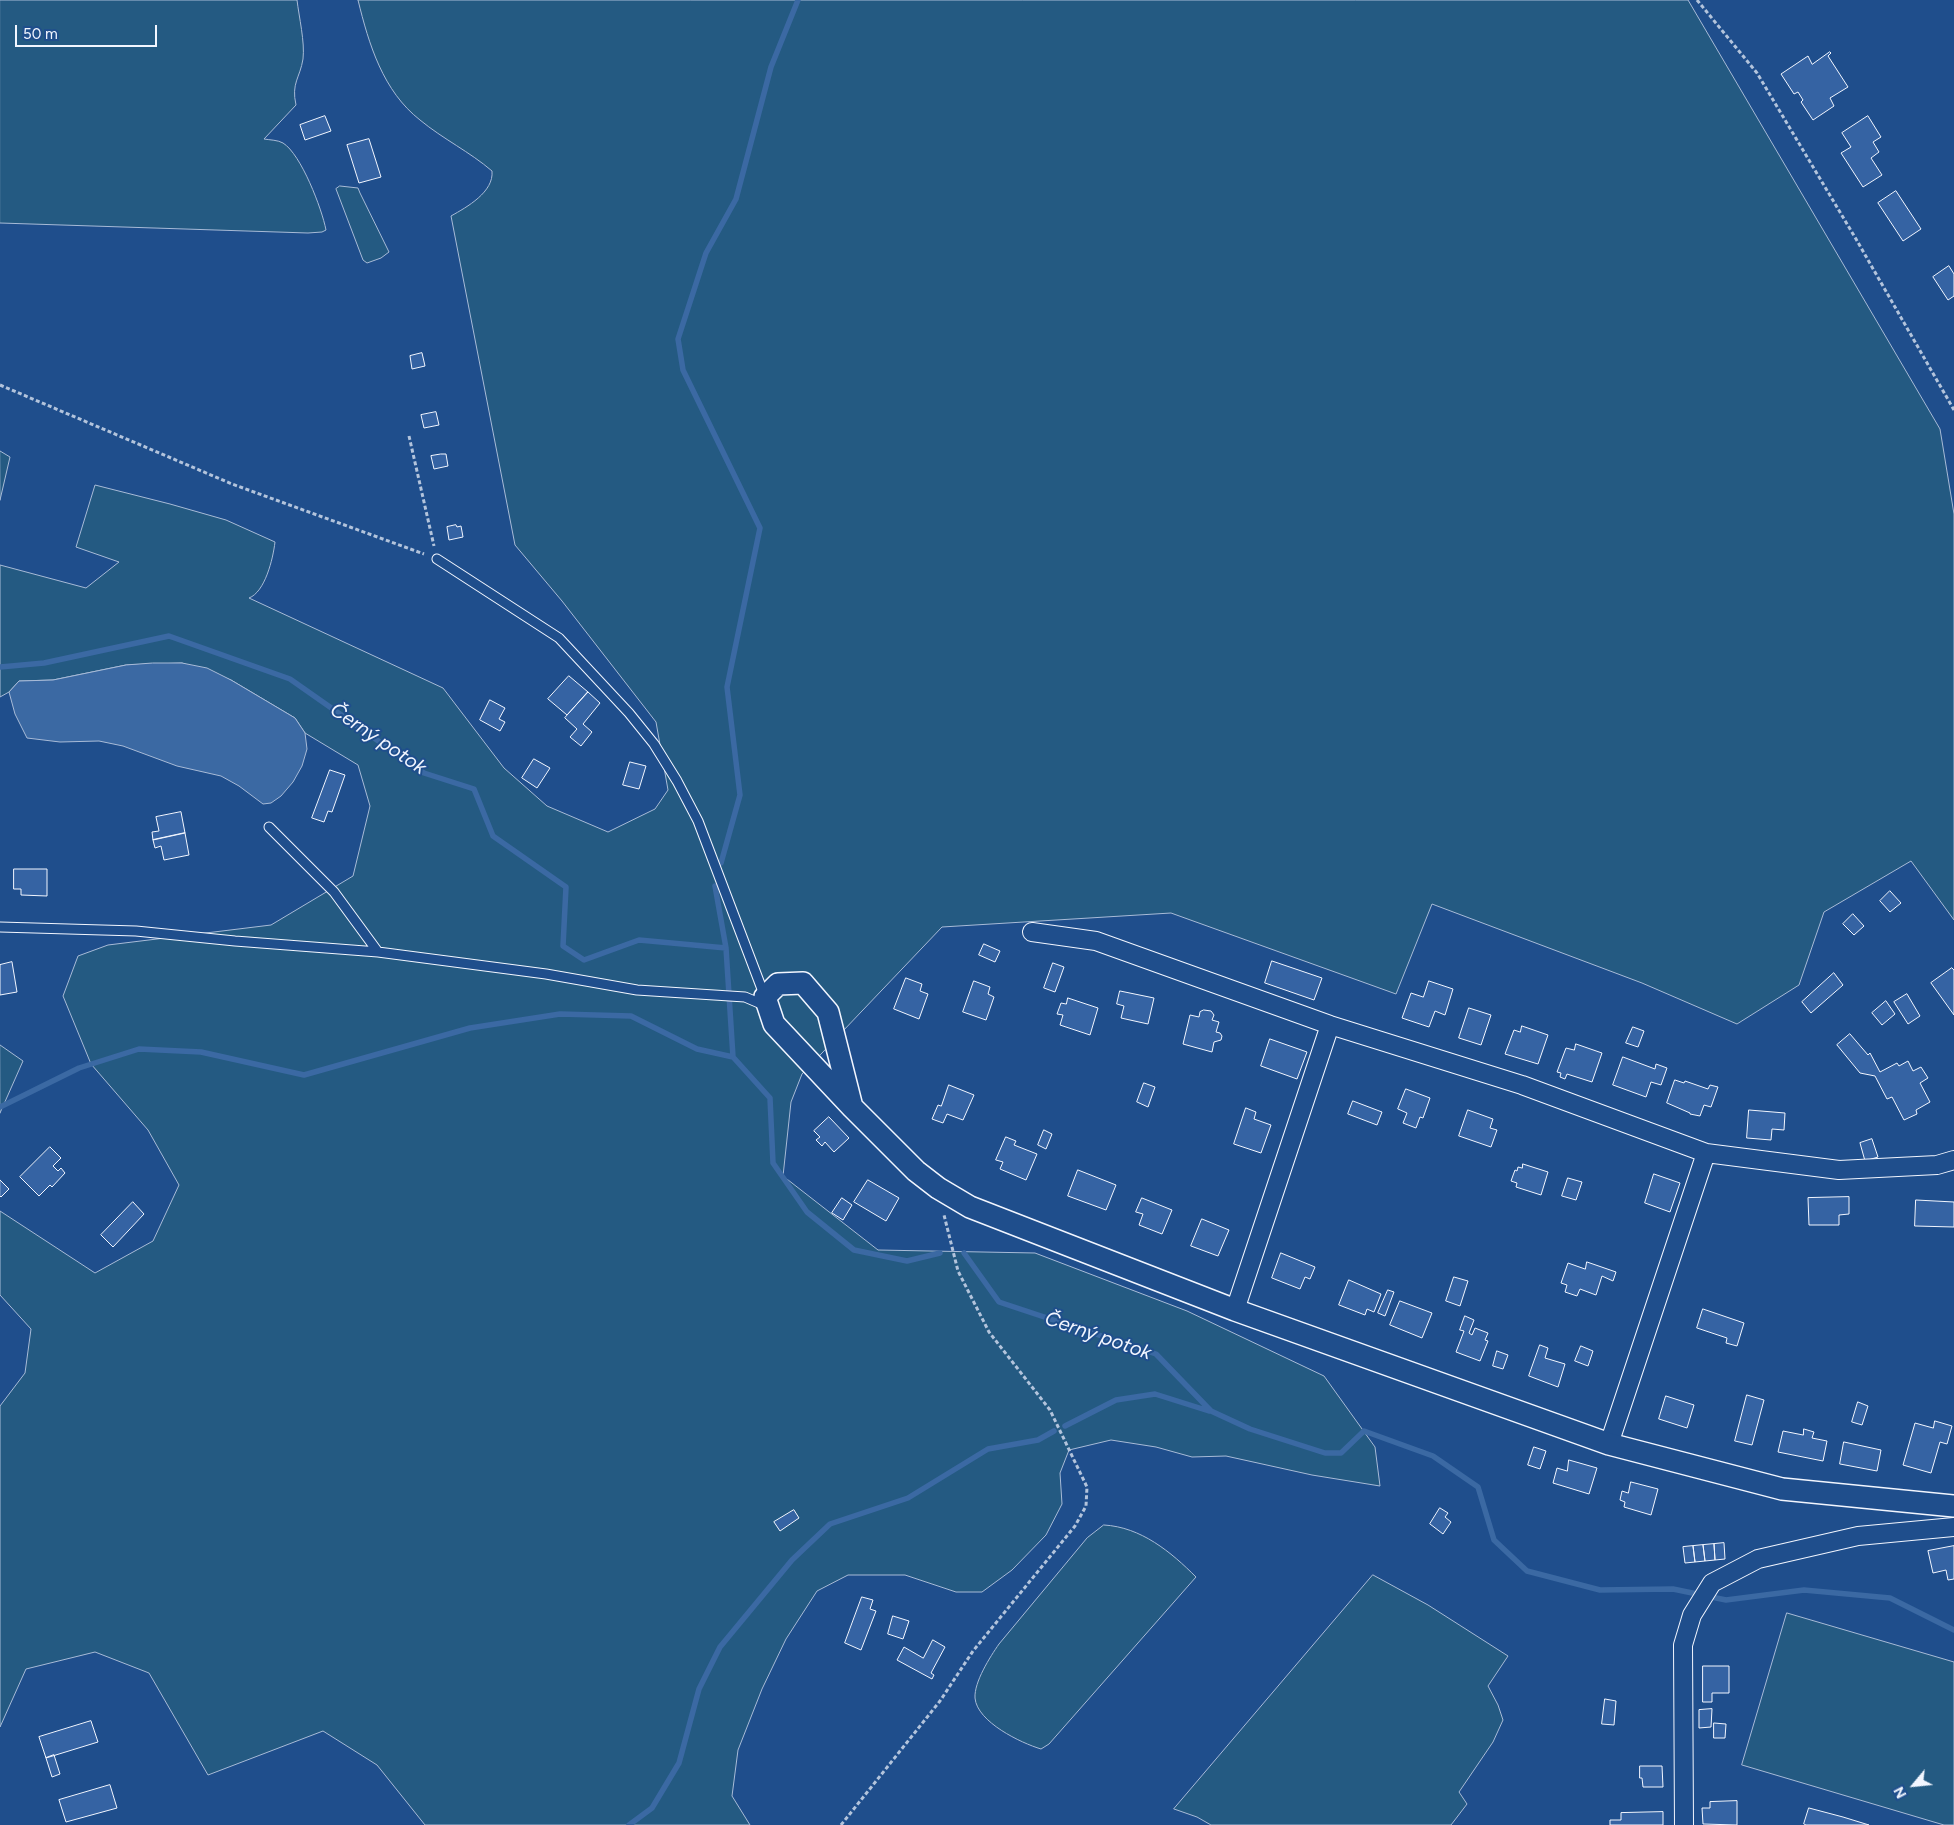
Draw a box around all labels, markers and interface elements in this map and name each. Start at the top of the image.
scale bar [18,15,160,47]
text: 50 m [23,25,58,43]
water label: Černý potok [325,698,431,780]
water label: Černý potok [1042,1307,1154,1365]
north arrow [1889,1760,1939,1810]
text: N [1890,1784,1910,1801]

